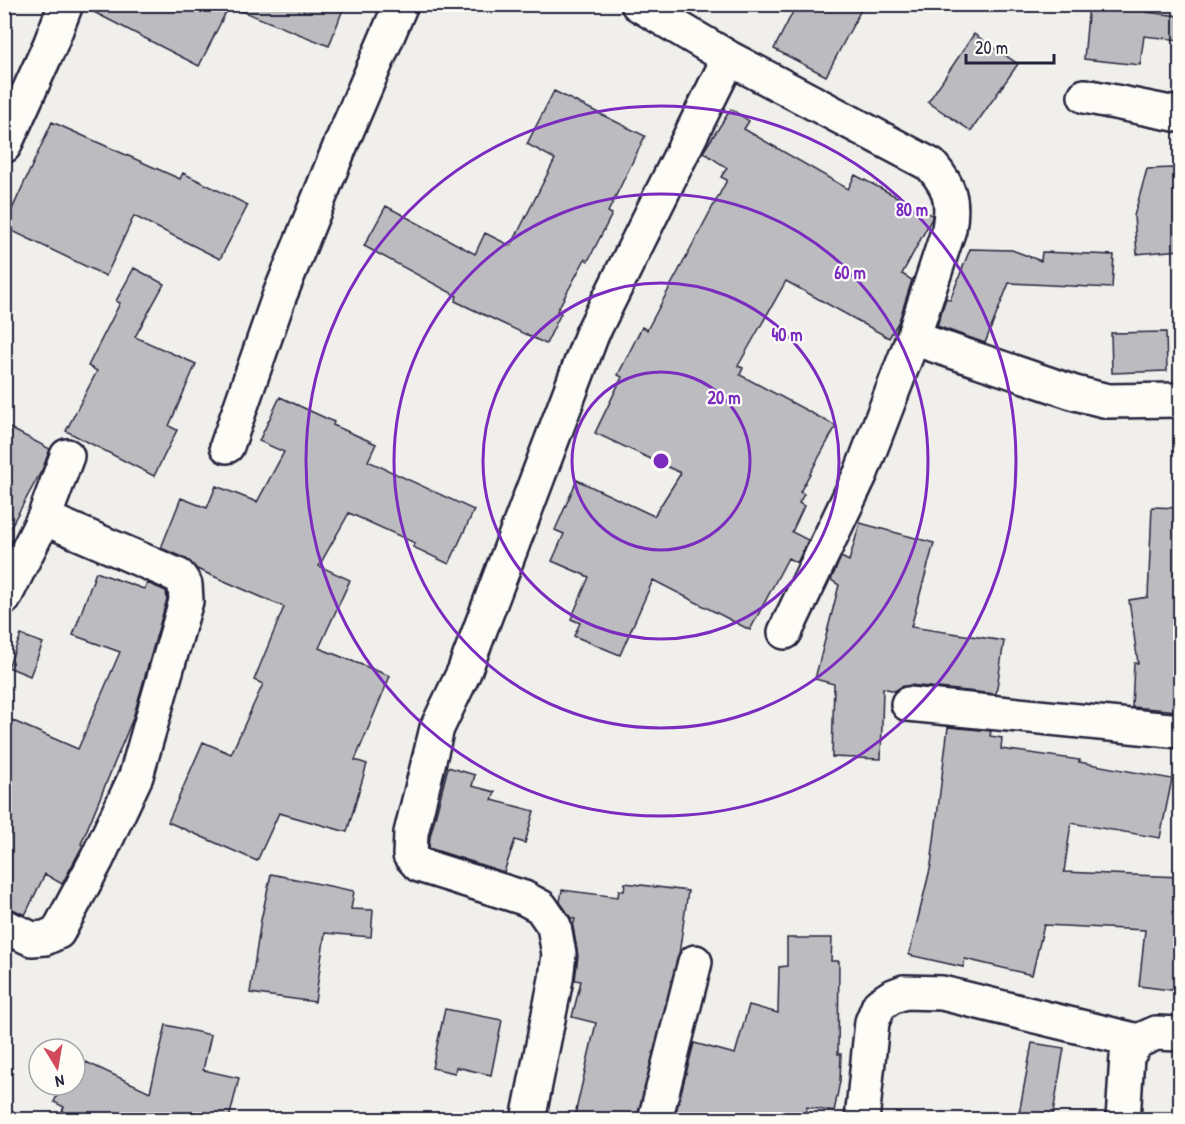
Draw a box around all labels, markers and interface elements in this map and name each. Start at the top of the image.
scale bar [966,27,1054,65]
text: 20 m [975,35,1008,60]
text: 80 m [896,197,928,222]
text: 60 m [834,260,866,285]
text: 40 m [771,322,803,347]
text: 20 m [708,385,740,410]
centre of rings [651,451,671,471]
north arrow [27,1037,87,1097]
text: N [53,1070,66,1093]

